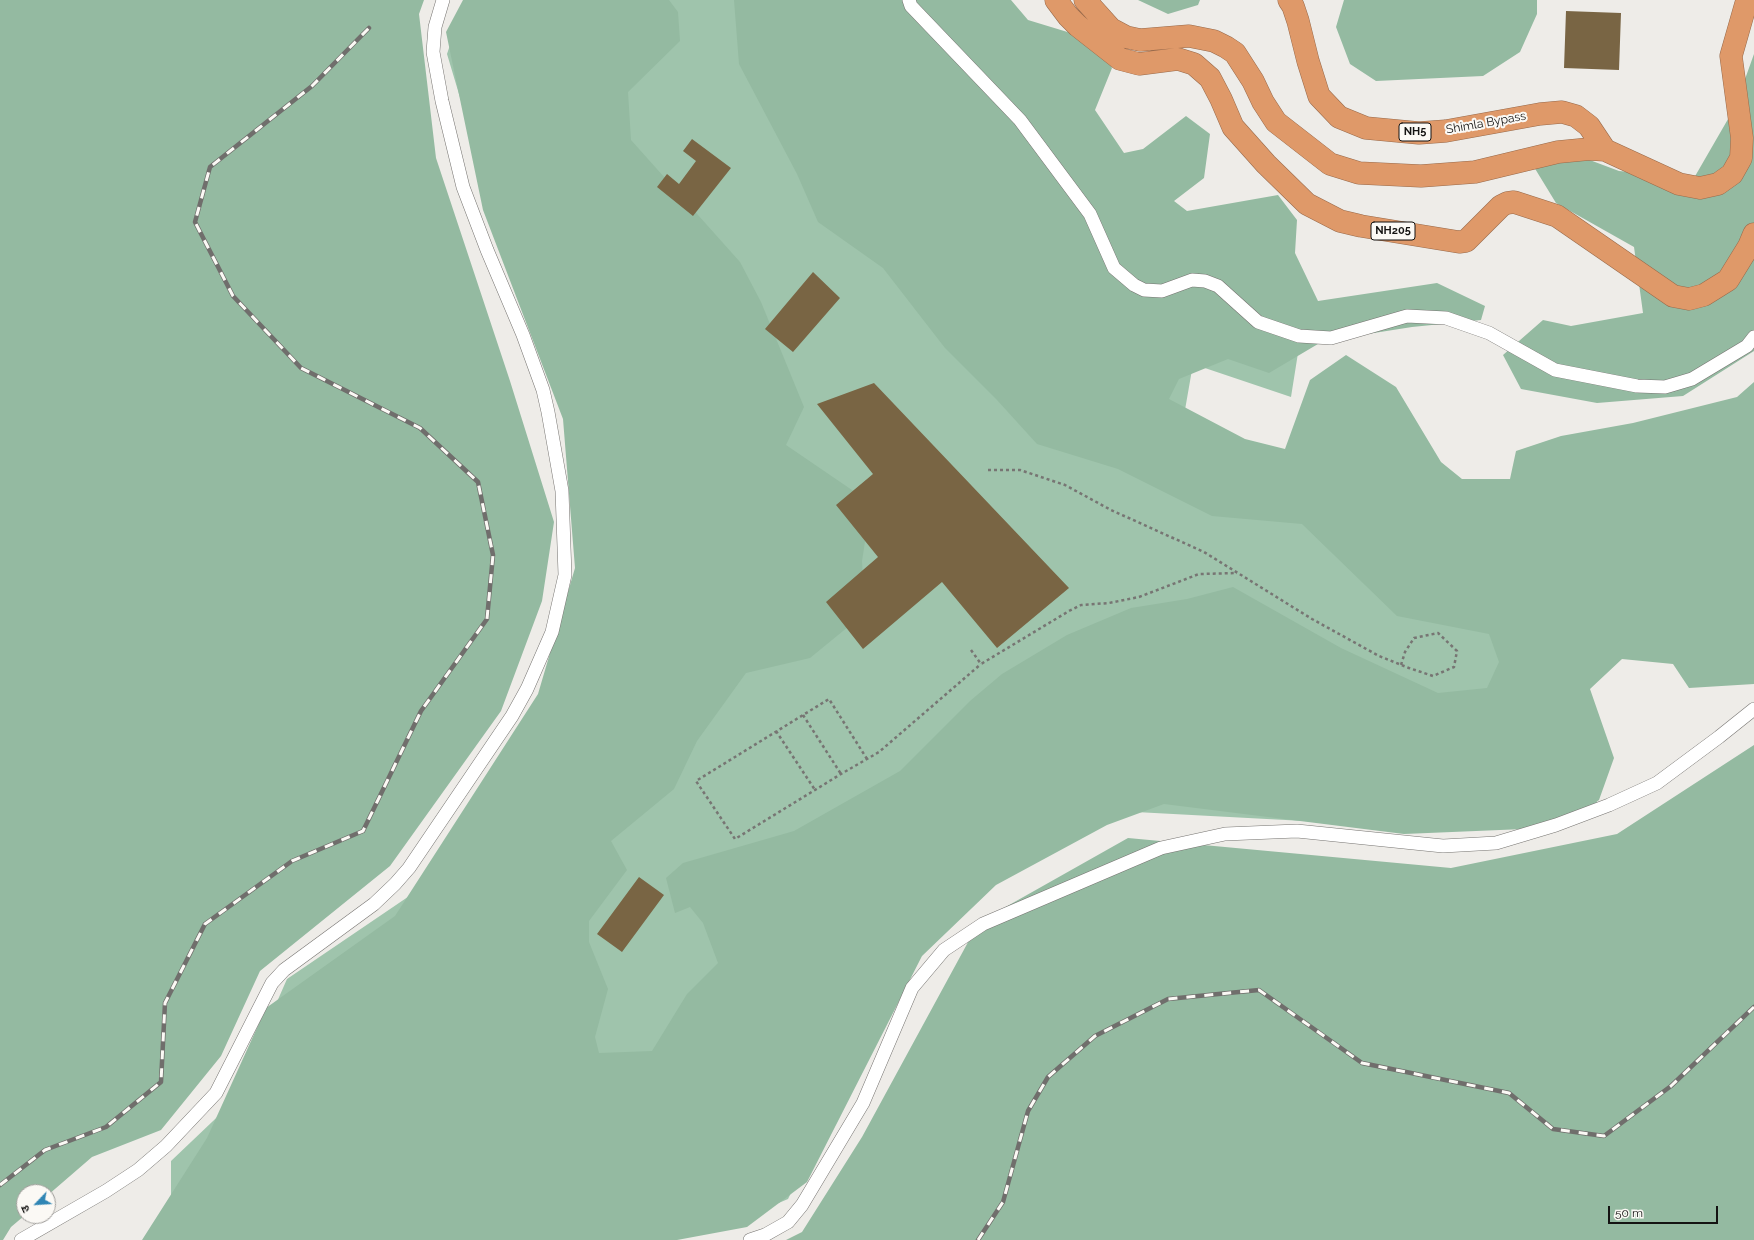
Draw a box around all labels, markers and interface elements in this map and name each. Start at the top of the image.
street label: Shimla Bypass [1445,109,1527,137]
road number: NH5 [1399,123,1431,141]
road number: NH205 [1371,222,1415,240]
north arrow [16,1184,56,1224]
scale bar [1610,1198,1720,1224]
text: उ [18,1203,33,1215]
text: 50 m [1615,1206,1643,1220]

